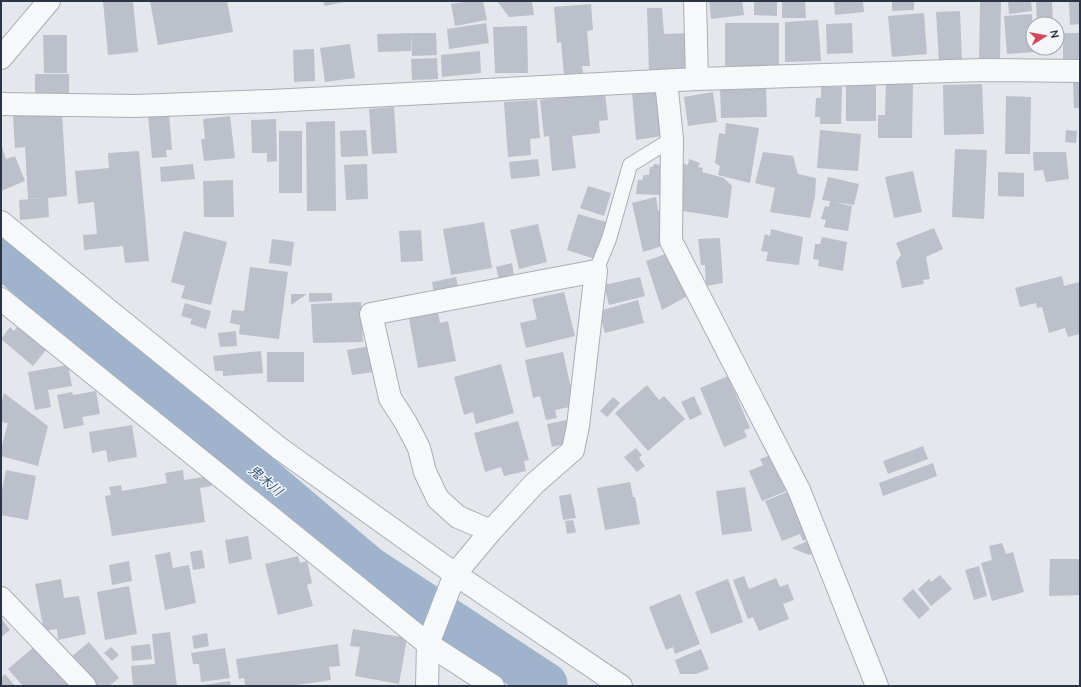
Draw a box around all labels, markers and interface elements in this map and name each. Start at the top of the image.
north arrow [1025,16,1065,56]
text: N [1048,29,1061,39]
water label: 鬼木川 [247,462,287,499]

